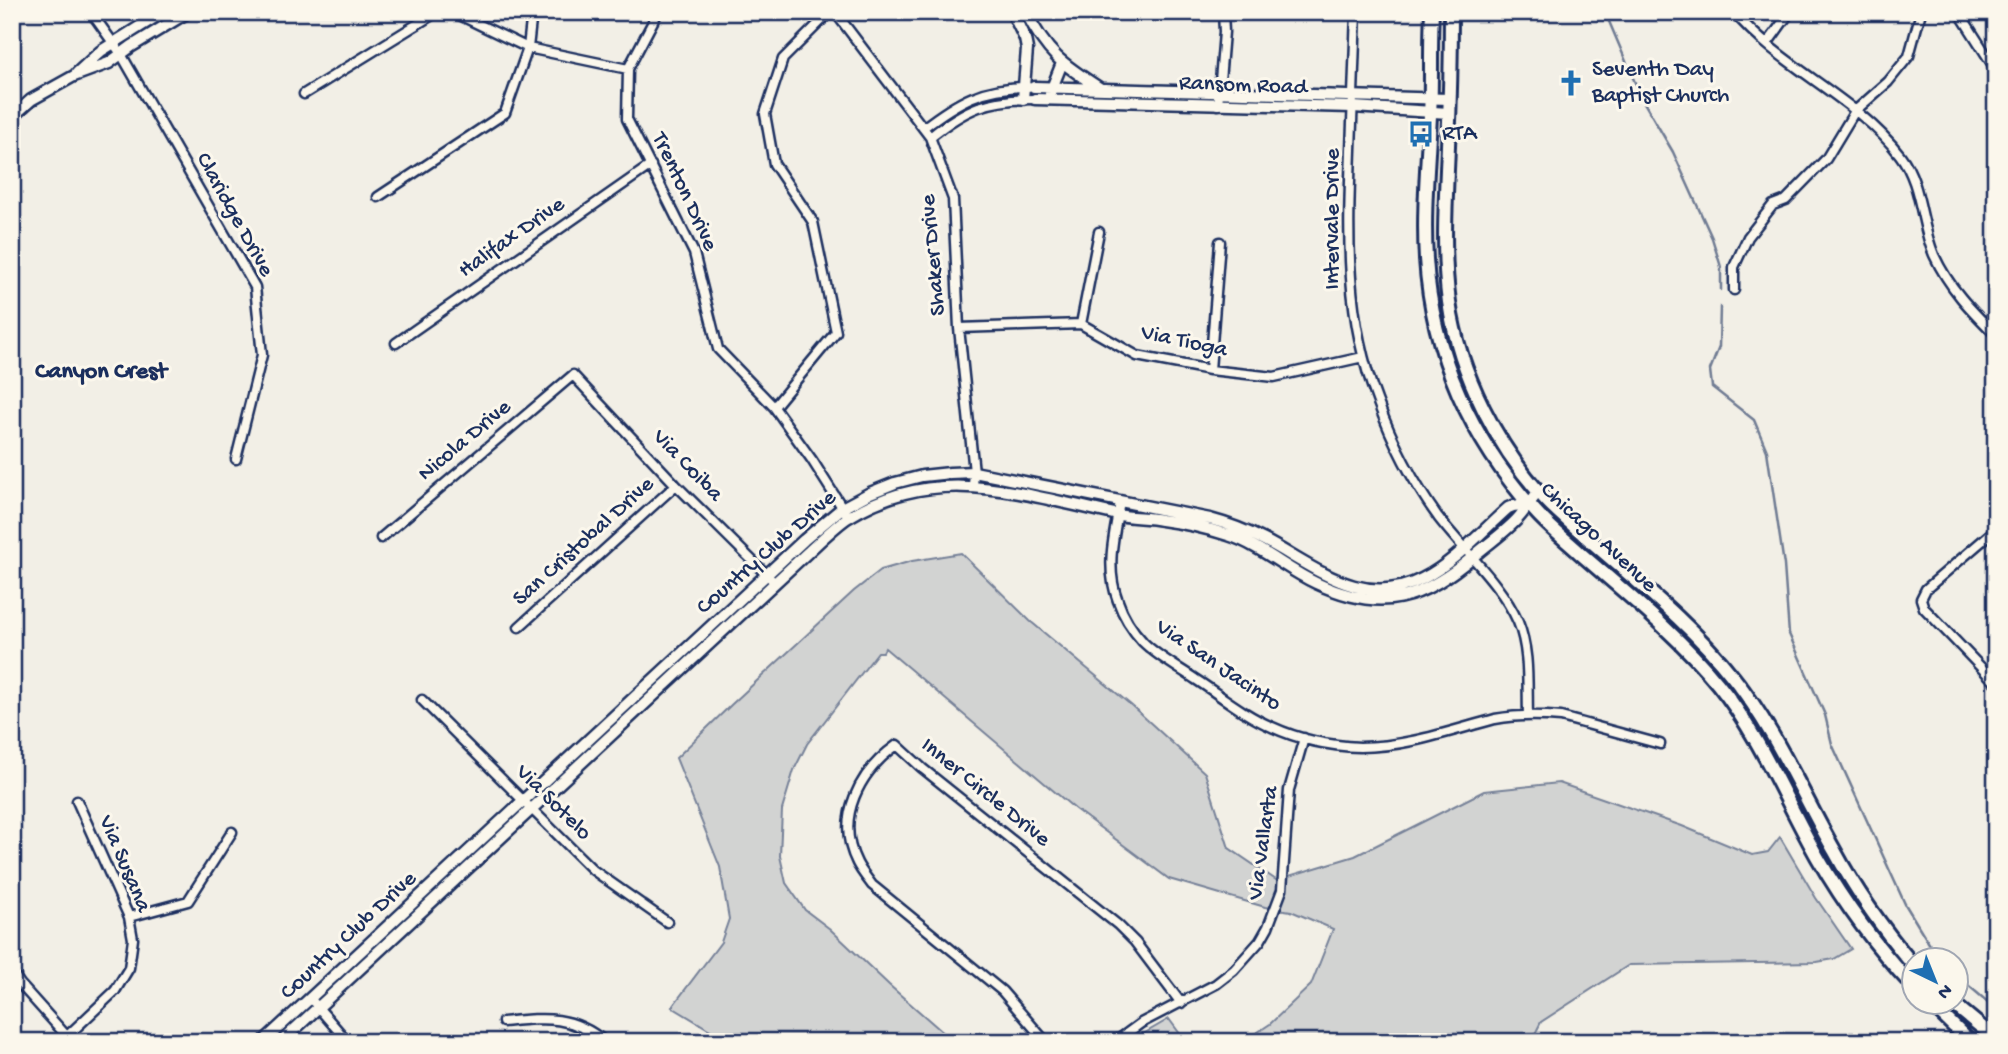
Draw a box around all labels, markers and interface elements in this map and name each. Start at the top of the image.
place label: Seventh Day Baptist Church [1591,57,1729,110]
church icon: Seventh Day Baptist Church [1556,68,1586,98]
street label: Ransom Road [1178,70,1309,102]
bus stop icon: RTA [1406,119,1436,149]
place label: RTA [1442,121,1478,148]
street label: Trenton Drive [644,127,724,257]
street label: Intervale Drive [1320,147,1347,290]
street label: Claridge Drive [189,148,280,283]
street label: Halifax Drive [454,191,571,284]
street label: Shaker Drive [915,192,953,317]
street label: Via Tioga [1137,319,1231,365]
district label: Canyon Crest [35,358,169,387]
street label: Nicola Drive [413,394,518,488]
street label: Via Coiba [645,423,729,509]
street label: San Cristobal Drive [508,471,661,613]
street label: Chicago Avenue [1534,477,1663,600]
street label: Country Club Drive [692,484,843,621]
street label: Via San Jacinto [1149,613,1286,718]
street label: Inner Circle Drive [915,733,1056,854]
street label: Via Sotelo [508,758,597,847]
street label: Via Vallarta [1243,783,1286,903]
street label: Via Susana [91,811,157,918]
street label: Country Club Drive [275,865,424,1006]
north arrow [1899,946,1969,1016]
text: N [1932,978,1957,1004]

